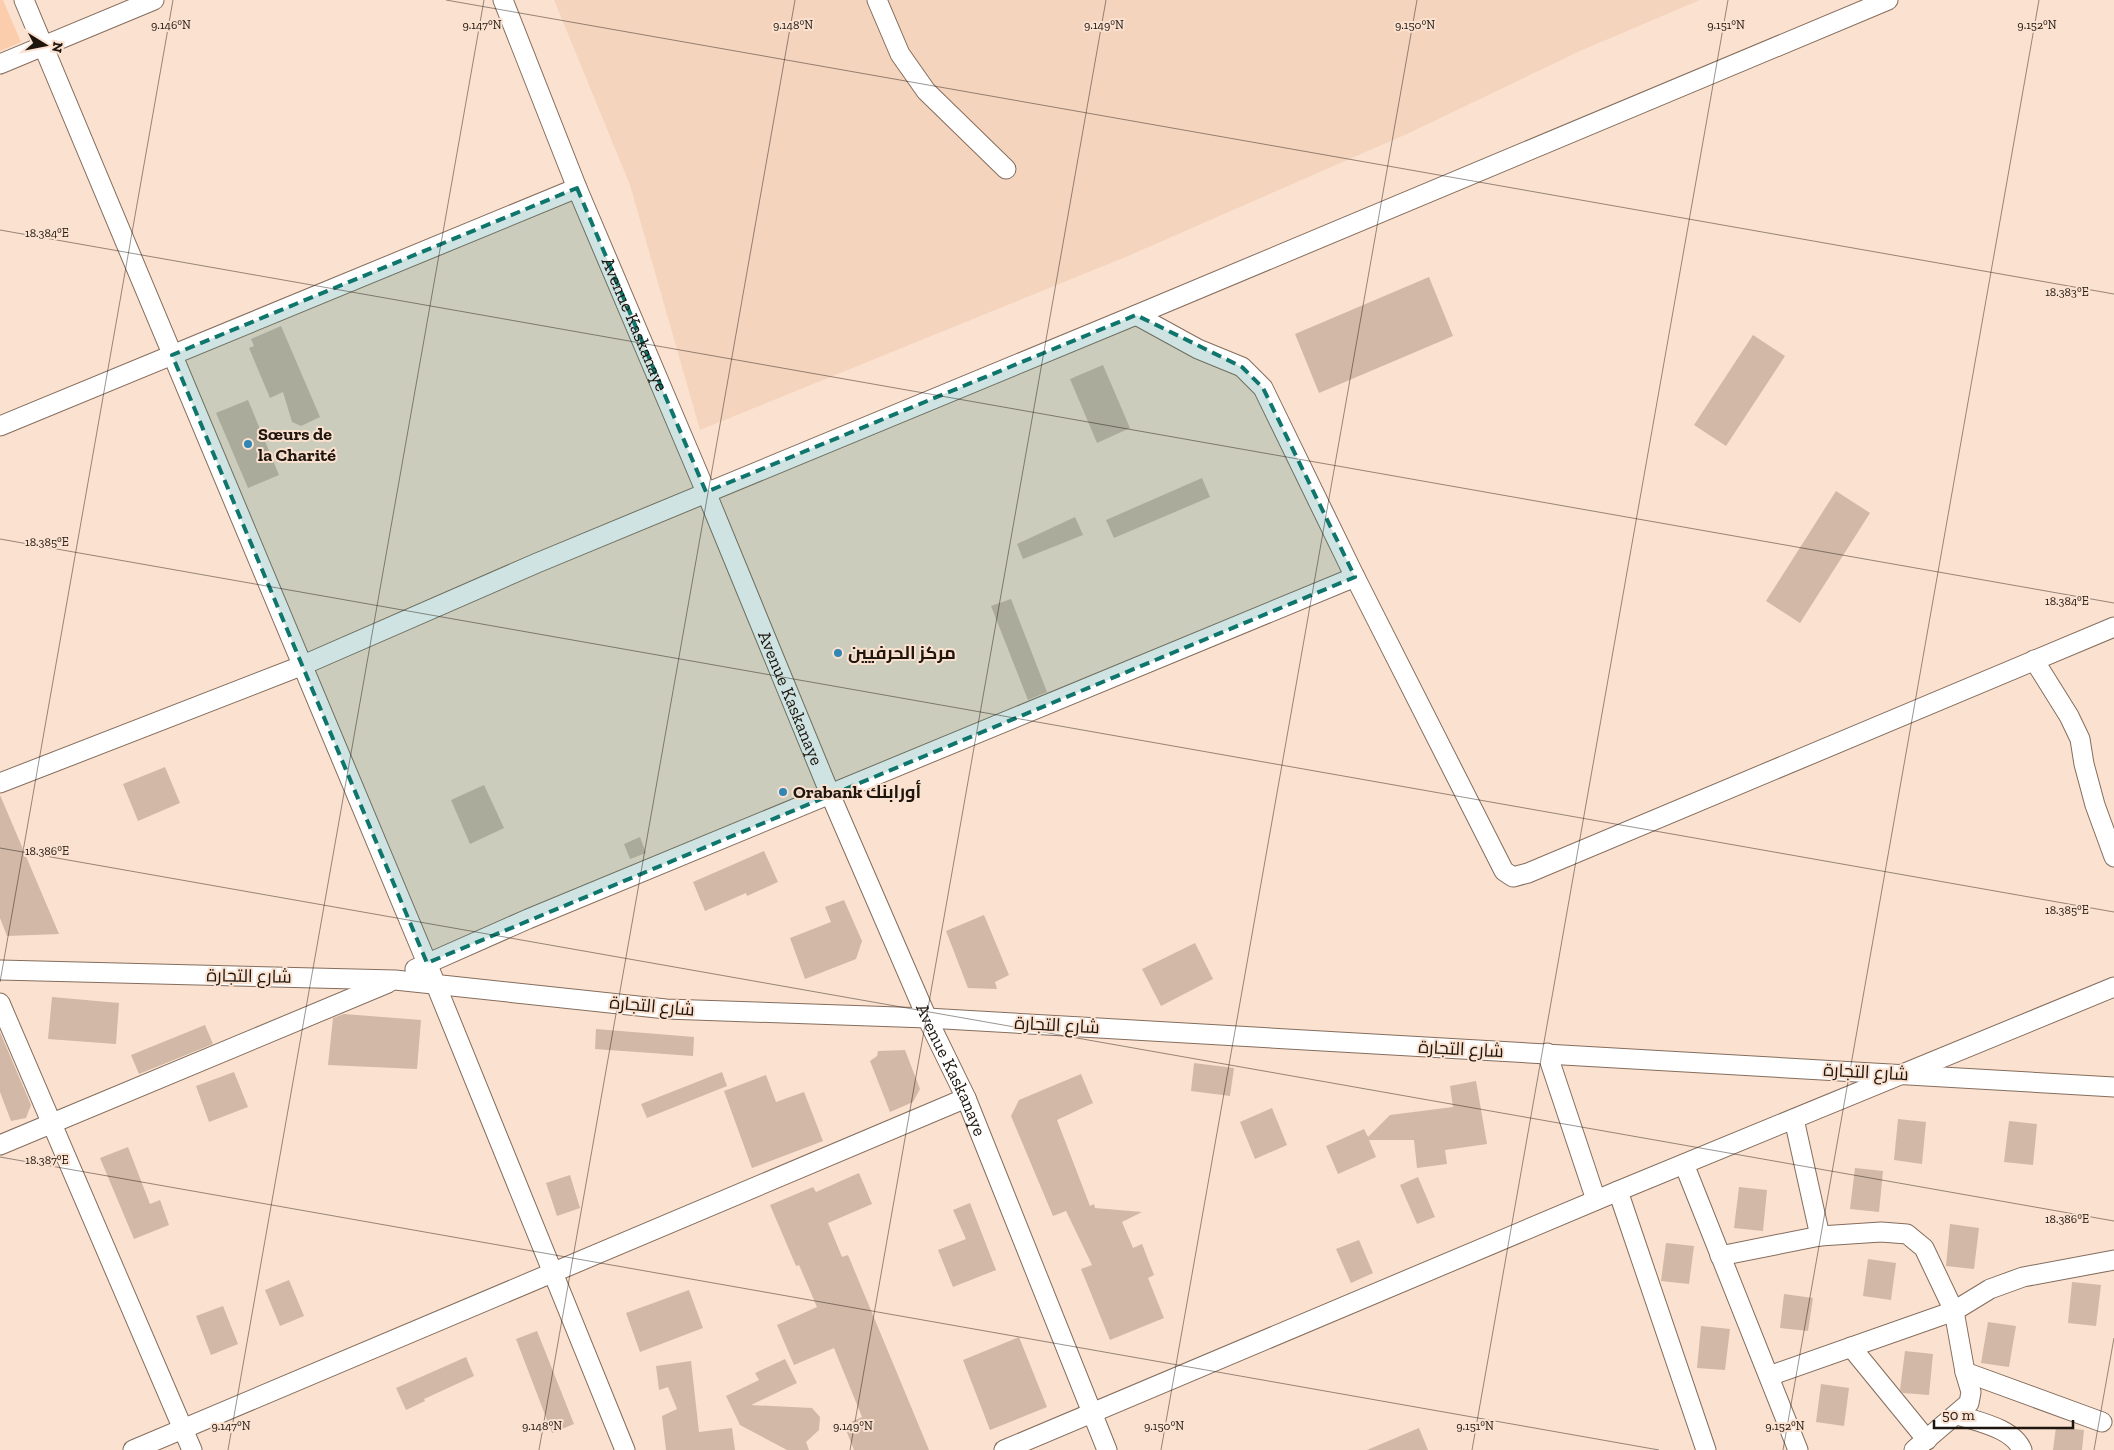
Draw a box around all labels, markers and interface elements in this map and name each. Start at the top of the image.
text: 9.146°N [151,18,191,32]
text: 9.147°N [462,18,502,32]
text: 9.148°N [773,18,813,32]
text: 9.149°N [1084,18,1124,32]
text: 9.150°N [1395,18,1435,32]
text: 9.151°N [1707,18,1745,32]
text: 9.152°N [2017,18,2057,32]
north arrow [20,20,70,70]
text: N [48,40,67,54]
text: 18.384°E [25,226,69,240]
street label: Avenue Kaskanaye [597,254,673,395]
text: 18.383°E [2045,285,2089,299]
place label: Sœurs de la Charité [258,423,336,466]
marker: Sœurs de la Charité [242,438,254,450]
text: 18.385°E [25,535,69,549]
text: 18.384°E [2045,594,2089,608]
street label: Avenue Kaskanaye [753,627,828,769]
place label: مركز الحرفيين [848,642,956,664]
marker: مركز الحرفيين [832,647,844,659]
place label: Orabank أورابنك [793,779,921,803]
marker: Orabank أورابنك [777,786,789,798]
text: 18.386°E [25,844,69,858]
text: 18.385°E [2045,903,2089,917]
street label: شارع التجارة [206,964,292,989]
street label: شارع التجارة [608,991,696,1022]
street label: Avenue Kaskanaye [911,1000,991,1139]
street label: شارع التجارة [1014,1012,1100,1039]
street label: شارع التجارة [1418,1036,1504,1063]
street label: شارع التجارة [1823,1059,1909,1086]
text: 18.387°E [25,1153,69,1167]
text: 18.386°E [2045,1212,2089,1226]
scale bar [1934,1398,2073,1430]
text: 50 m [1942,1406,1975,1424]
text: 9.147°N [211,1419,251,1433]
text: 9.148°N [522,1419,562,1433]
text: 9.149°N [833,1419,873,1433]
text: 9.150°N [1144,1419,1184,1433]
text: 9.151°N [1456,1419,1494,1433]
text: 9.152°N [1765,1419,1805,1433]

